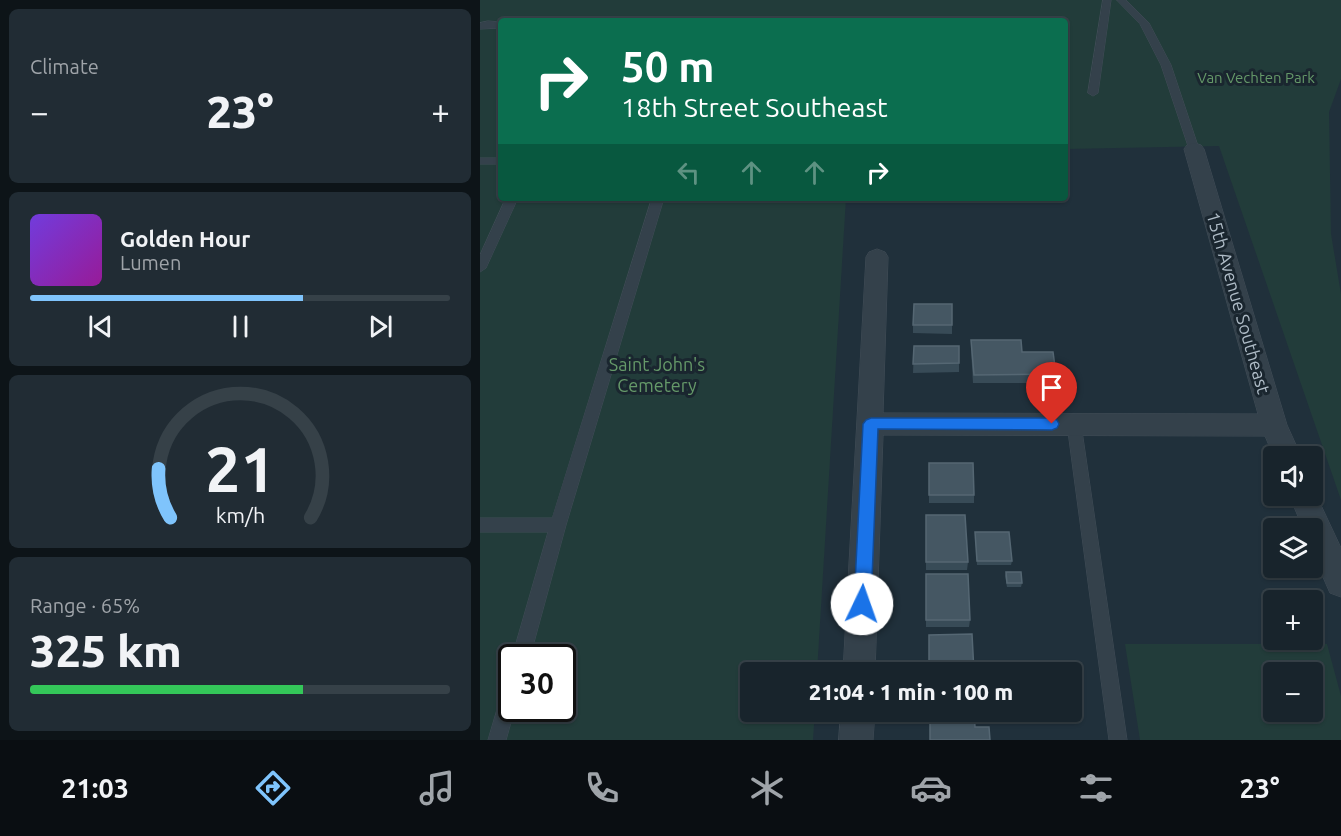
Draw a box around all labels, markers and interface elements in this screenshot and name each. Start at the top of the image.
icon: right [522,42,600,120]
text: 50 m [621,43,715,90]
text: Climate [30,55,99,78]
park label: Van Vechten Park [1197,69,1315,86]
text: 23° [206,86,274,137]
text: 18th Street Southeast [621,92,888,122]
text: − [30,93,49,130]
text: + [431,93,450,130]
icon: left [672,156,705,189]
icon: ahead [735,156,768,189]
icon: ahead [798,156,831,189]
icon: right [861,156,894,189]
street label: 15th Avenue Southeast [1203,210,1275,396]
text: Golden Hour [120,226,250,251]
text: Lumen [120,251,181,274]
icon: previous [84,310,117,343]
icon: pause [224,310,257,343]
icon: next [364,310,397,343]
park label: Saint John's Cemetery [609,354,705,395]
pin [1026,362,1077,424]
icon: arrive [1035,371,1068,404]
text: 21 [205,435,275,505]
map controls [1263,446,1323,722]
button: sound [1263,446,1323,506]
text: km/h [215,504,265,528]
button: layers [1263,518,1323,578]
position arrow [830,572,894,636]
button: + [1263,590,1323,650]
text: Range · 65% [30,594,140,617]
text: 325 km [30,625,182,676]
speed limit sign: 30 [498,644,576,722]
button: − [1263,662,1323,722]
text: 21:04 · 1 min · 100 m [809,679,1013,704]
icon: directions [252,767,294,809]
icon: music [416,767,458,809]
icon: phone [581,767,623,809]
icon: climate [746,767,788,809]
icon: car [910,767,952,809]
icon: filters [1075,767,1117,809]
text: 21:03 [61,773,129,803]
text: 23° [1240,773,1280,803]

